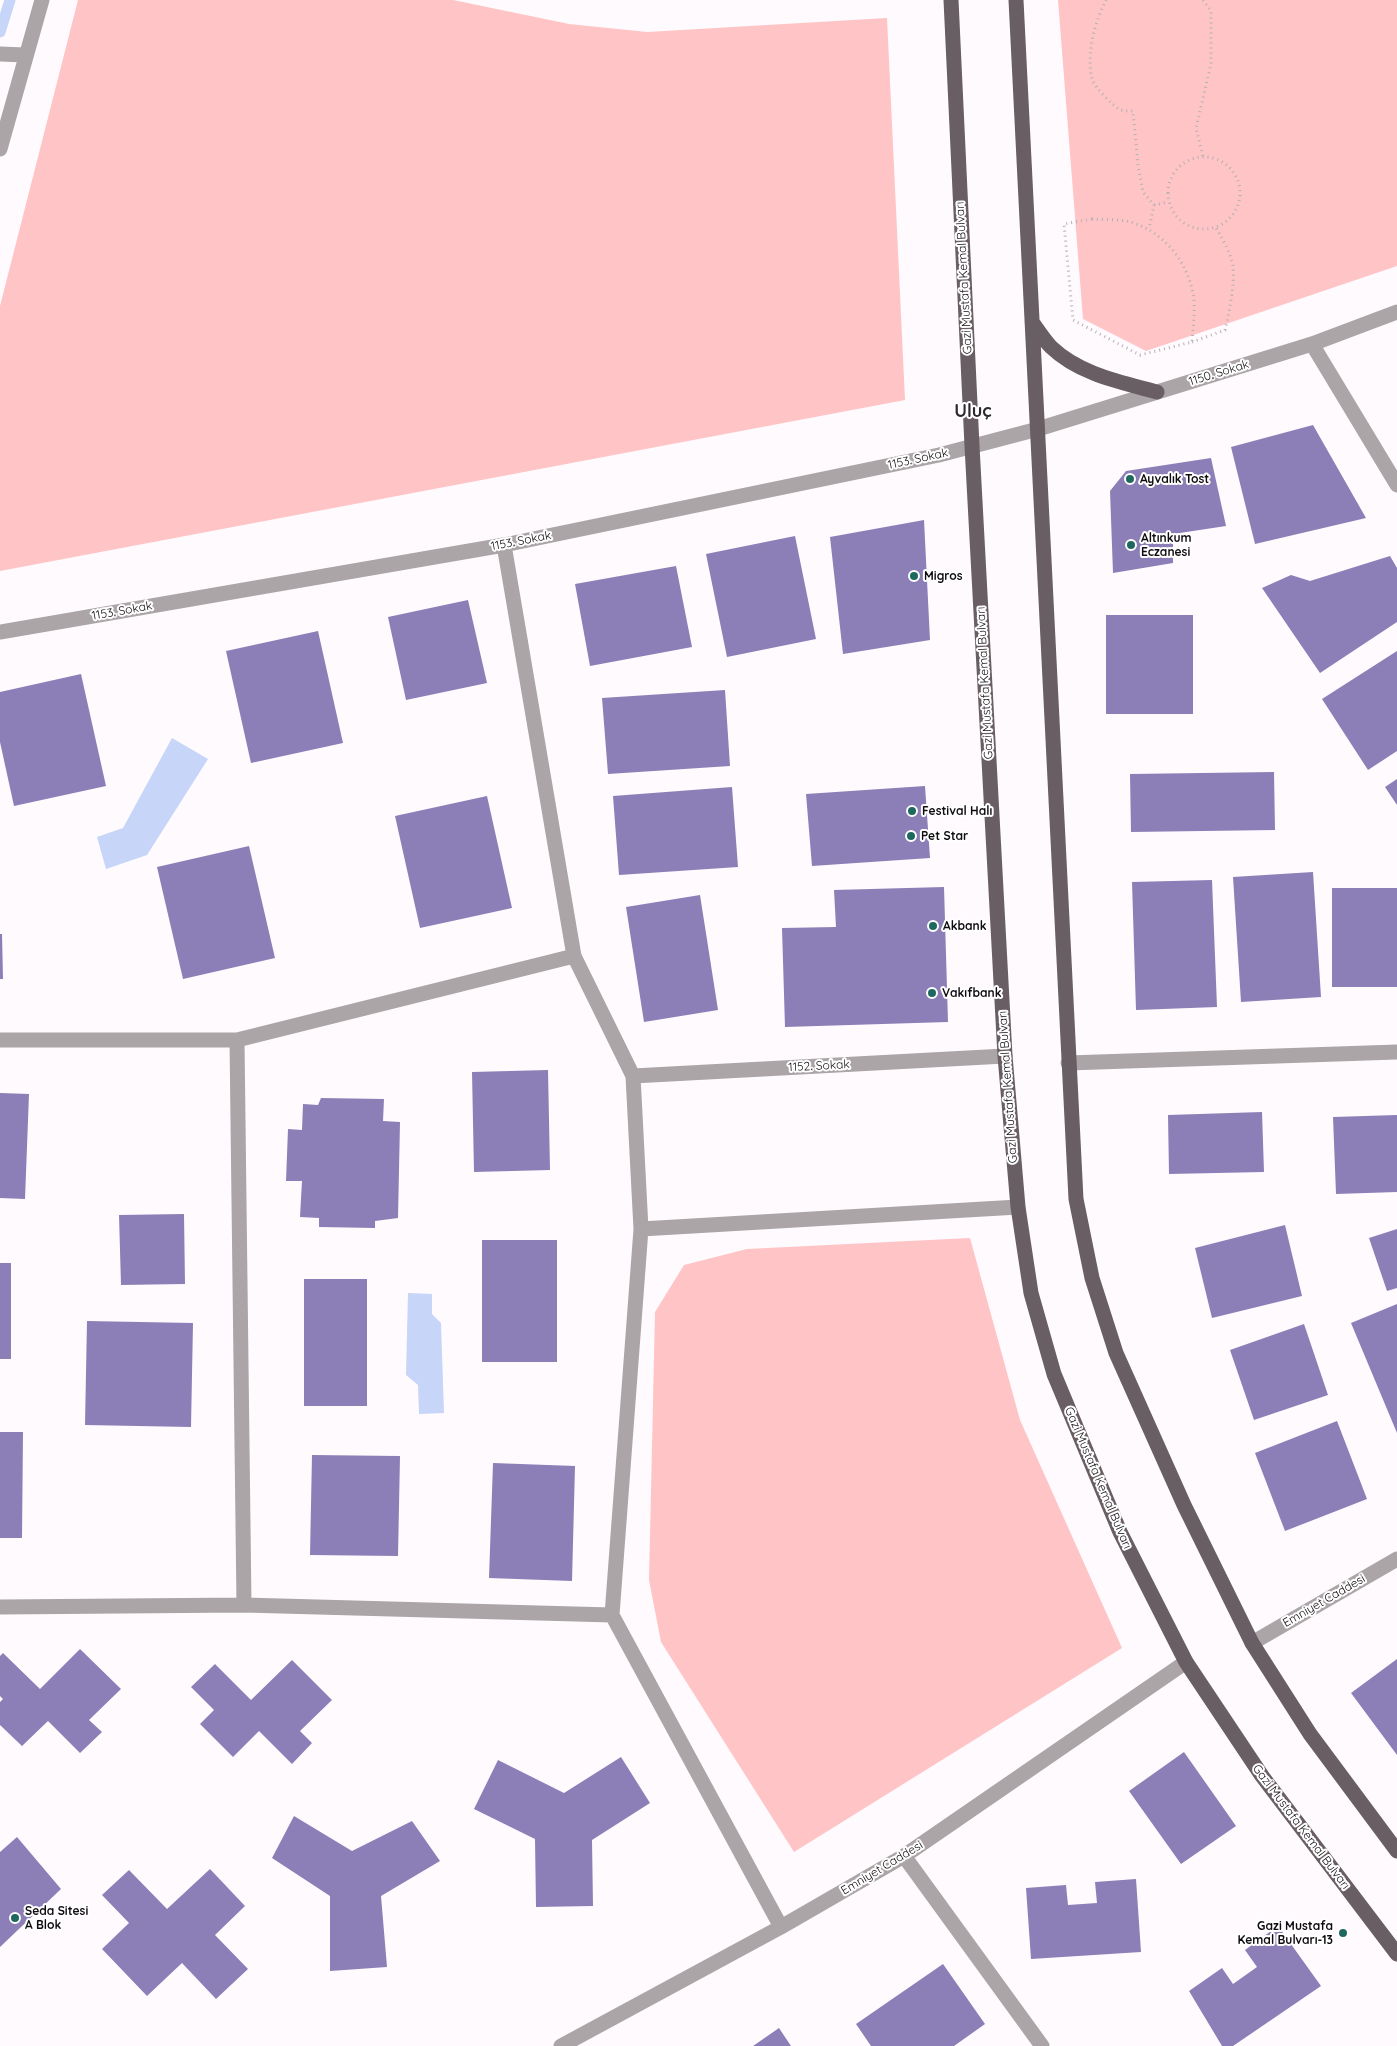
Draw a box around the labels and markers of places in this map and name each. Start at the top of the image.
place label: Ayvalık Tost [1140,472,1209,486]
marker: Ayvalık Tost [1124,473,1136,485]
place label: Altınkum Eczanesi [1141,531,1192,559]
marker: Altınkum Eczanesi [1125,539,1137,551]
place label: Migros [924,569,963,583]
marker: Migros [908,570,920,582]
place label: Festival Halı [922,804,992,818]
marker: Festival Halı [906,805,918,817]
place label: Pet Star [921,829,968,843]
marker: Pet Star [905,830,917,842]
place label: Akbank [943,919,986,933]
marker: Akbank [927,920,939,932]
place label: Vakıfbank [942,986,1001,1000]
marker: Vakıfbank [926,987,938,999]
place label: Seda Sitesi A Blok [25,1904,88,1932]
marker: Seda Sitesi A Blok [9,1912,21,1924]
place label: Gazi Mustafa Kemal Bulvarı-13 [1238,1919,1333,1947]
marker: Gazi Mustafa Kemal Bulvarı-13 [1337,1927,1349,1939]

